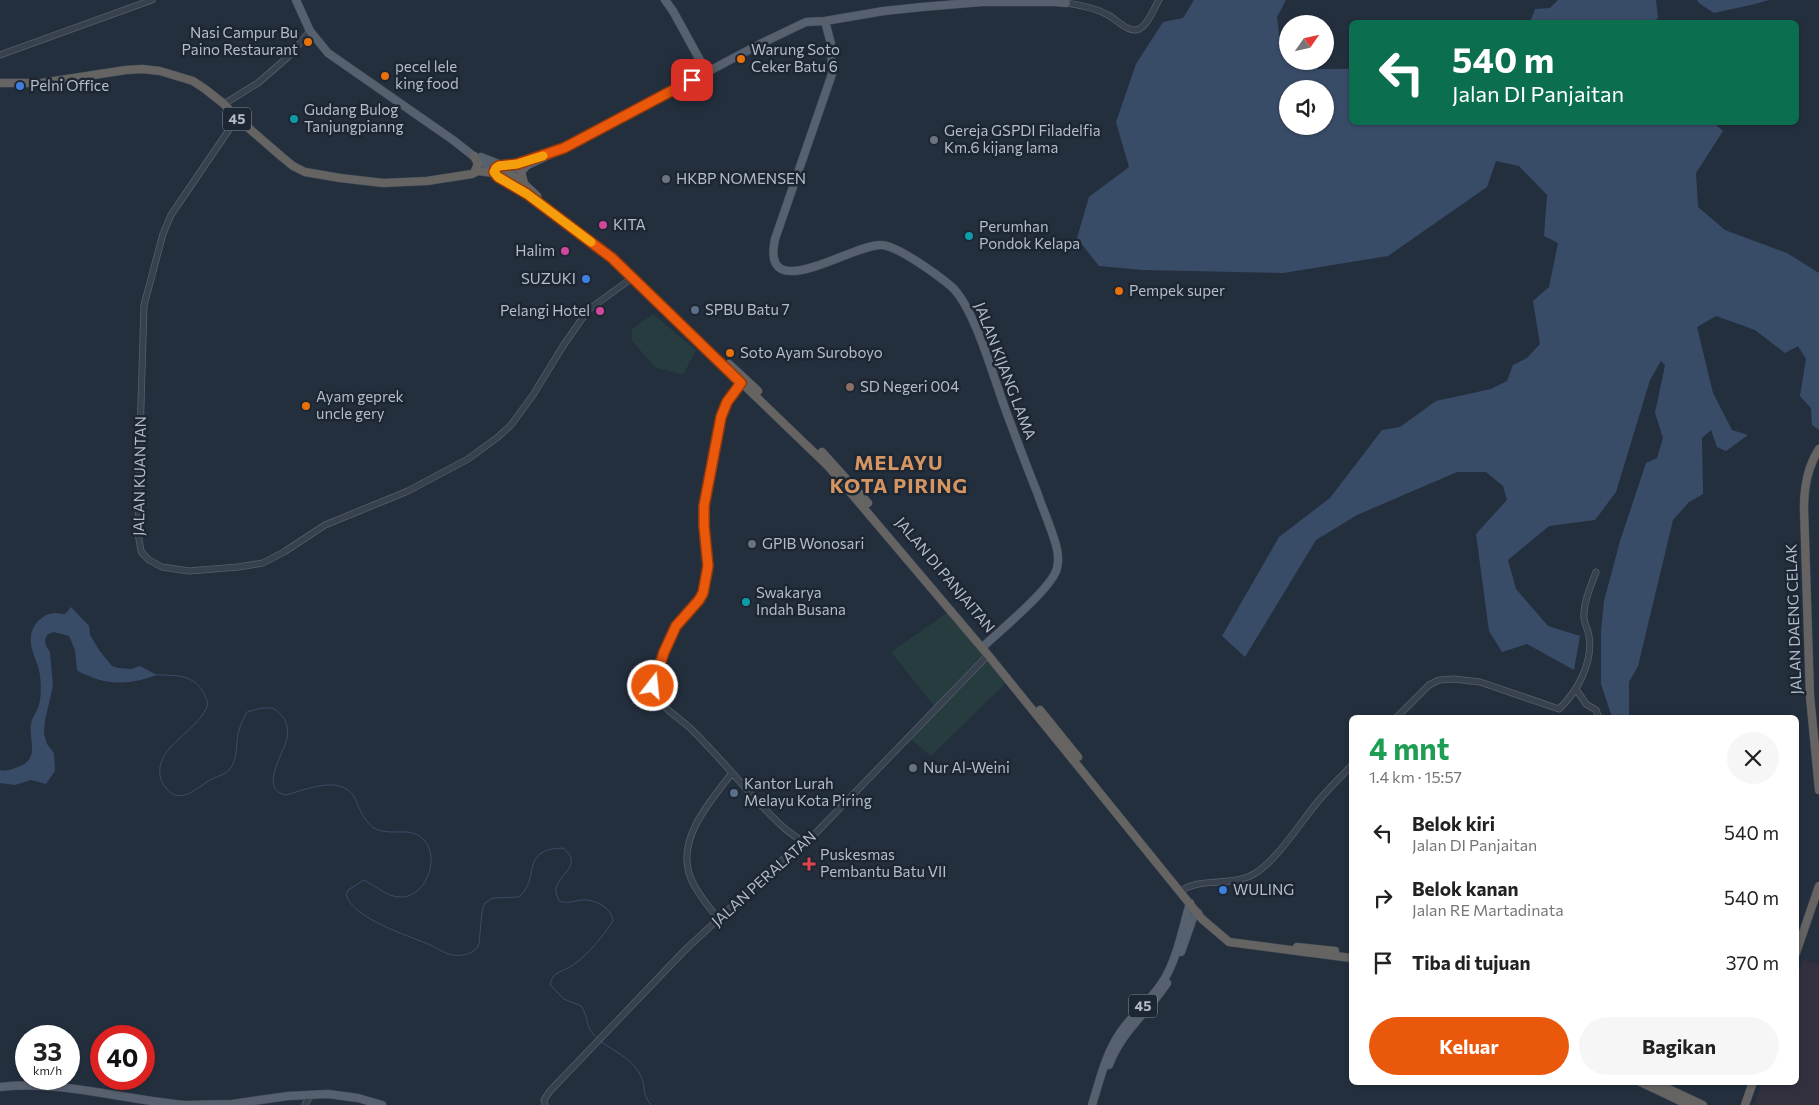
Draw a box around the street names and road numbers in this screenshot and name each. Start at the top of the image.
road number: 45 [223,108,251,130]
street label: JALAN KIJANG LAMA [971,299,1040,442]
street label: JALAN KUANTAN [129,416,149,536]
street label: JALAN DI PANJAITAN [892,513,999,636]
street label: JALAN DAENG CELAK [1781,543,1805,695]
street label: JALAN PERALATAN [707,827,819,930]
road number: 45 [1129,994,1157,1018]

